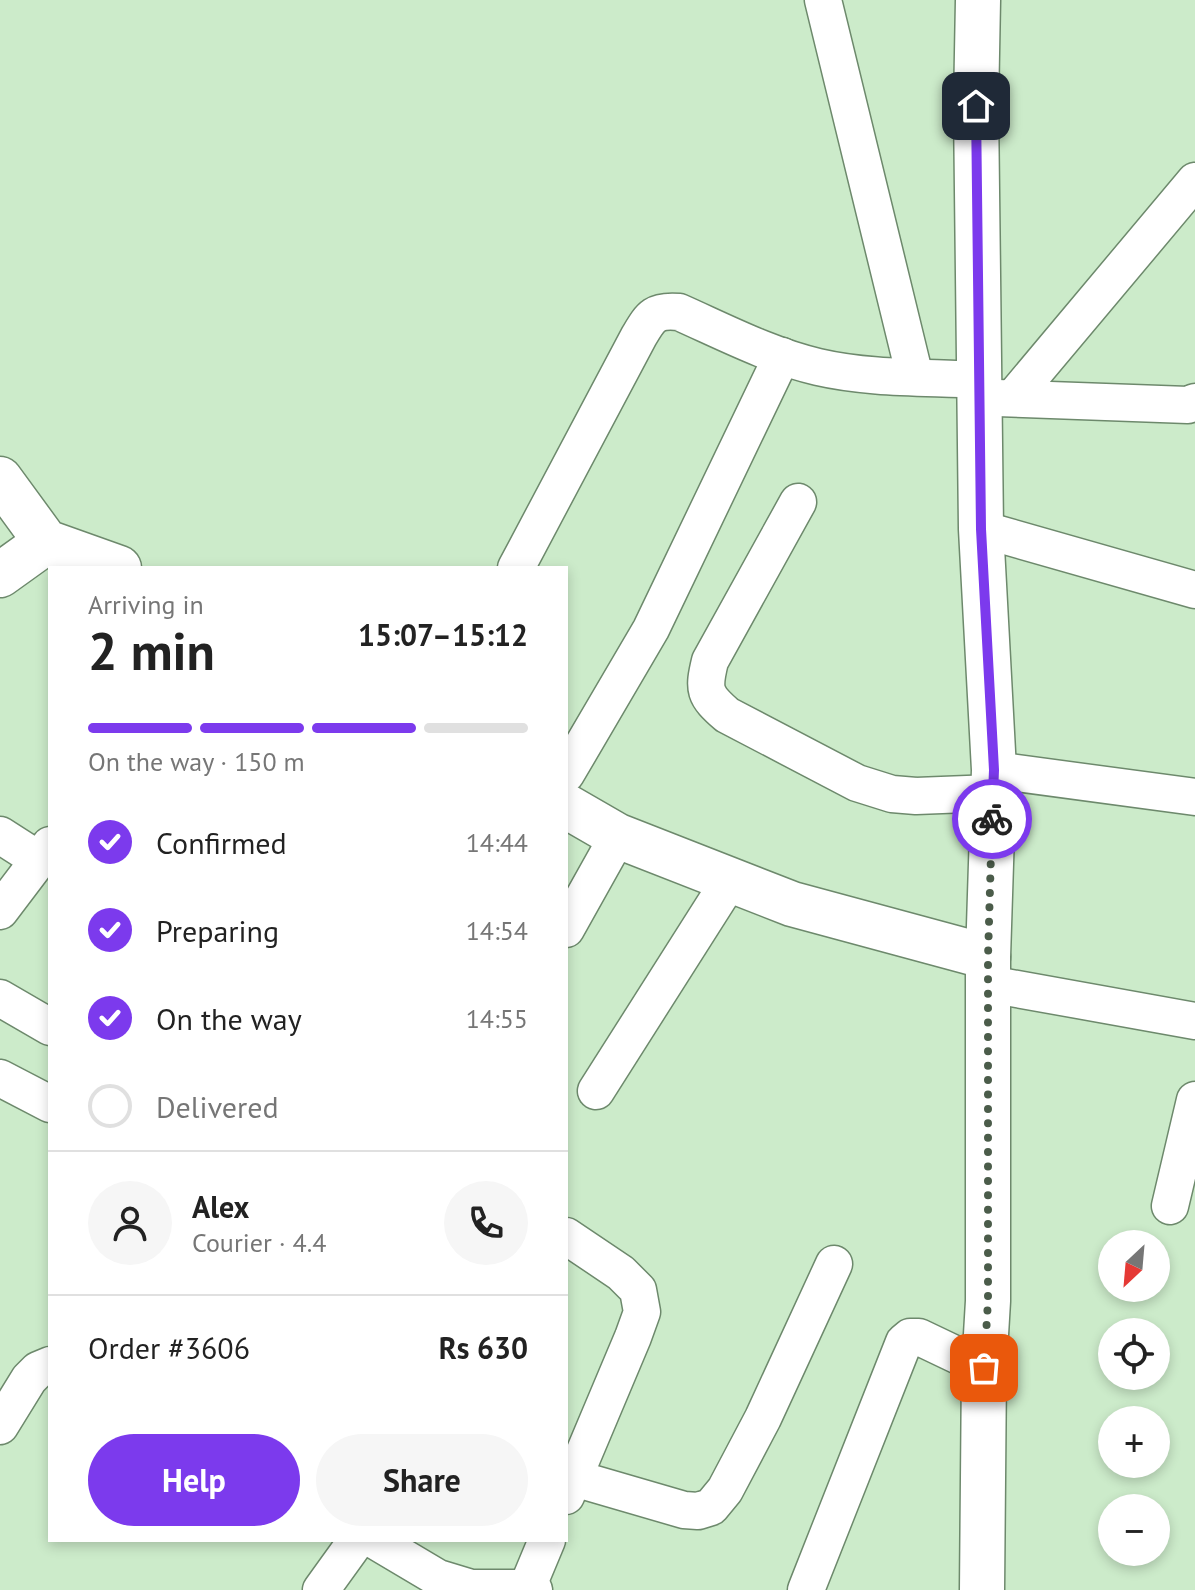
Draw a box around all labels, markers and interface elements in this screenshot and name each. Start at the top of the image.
pin [942,72,1010,140]
icon: home [954,84,998,128]
text: Arriving in [88,588,204,621]
text: 15:07–15:12 [358,615,528,654]
text: 2 min [88,617,215,684]
text: On the way · 150 m [88,745,305,778]
courier [952,779,1032,859]
icon: bike [970,797,1014,841]
icon: check [88,820,132,864]
text: Confirmed [156,823,287,862]
text: 14:44 [466,826,528,859]
icon: check [88,908,132,952]
text: Preparing [156,911,279,950]
text: 14:54 [466,914,528,947]
icon: check [88,996,132,1040]
text: On the way [156,999,302,1038]
text: 14:55 [466,1002,528,1035]
text: Delivered [156,1087,279,1126]
button: person [88,1181,172,1265]
button: phone [444,1181,528,1265]
text: Alex [192,1187,249,1226]
text: Courier · 4.4 [192,1226,326,1259]
north arrow [1098,1230,1170,1302]
map controls [1098,1230,1170,1566]
button: locate [1098,1318,1170,1390]
text: Order #3606 [88,1328,250,1367]
text: Rs 630 [439,1328,528,1367]
pin [950,1334,1018,1402]
icon: bag [962,1346,1006,1390]
button: + [1098,1406,1170,1478]
button: Help [88,1434,300,1526]
button: Share [316,1434,528,1526]
button: − [1098,1494,1170,1566]

